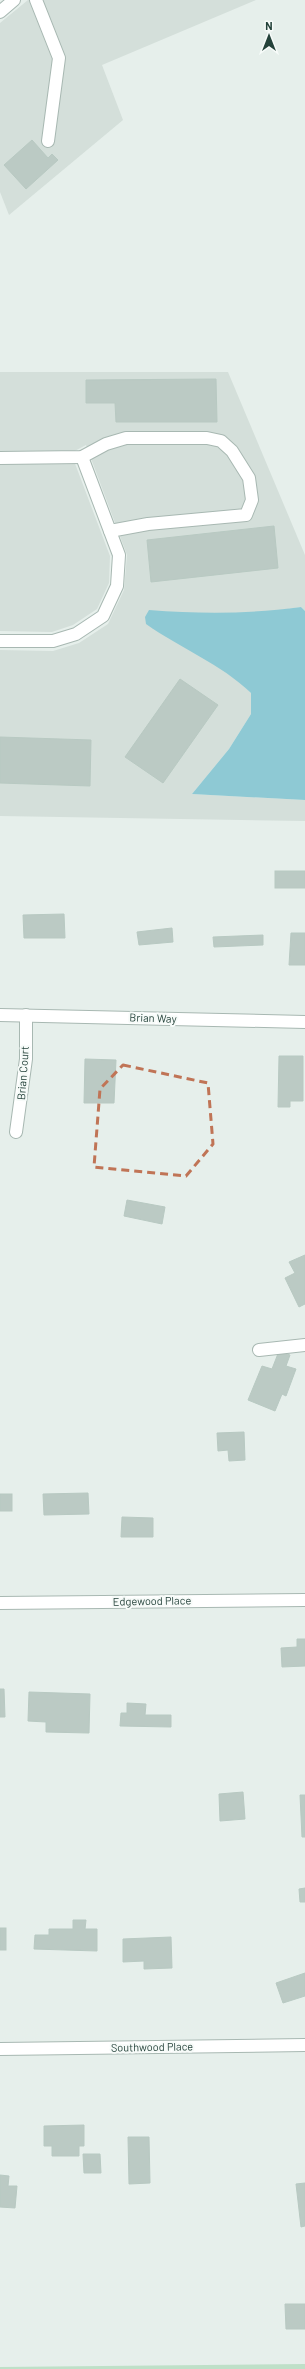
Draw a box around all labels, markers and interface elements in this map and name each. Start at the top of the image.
north arrow [249,16,289,56]
text: N [265,19,273,32]
street label: Brian Way [129,1010,177,1025]
street label: Brian Court [14,1045,31,1100]
street label: Edgewood Place [113,1593,191,1608]
street label: Southwood Place [111,2039,193,2054]

